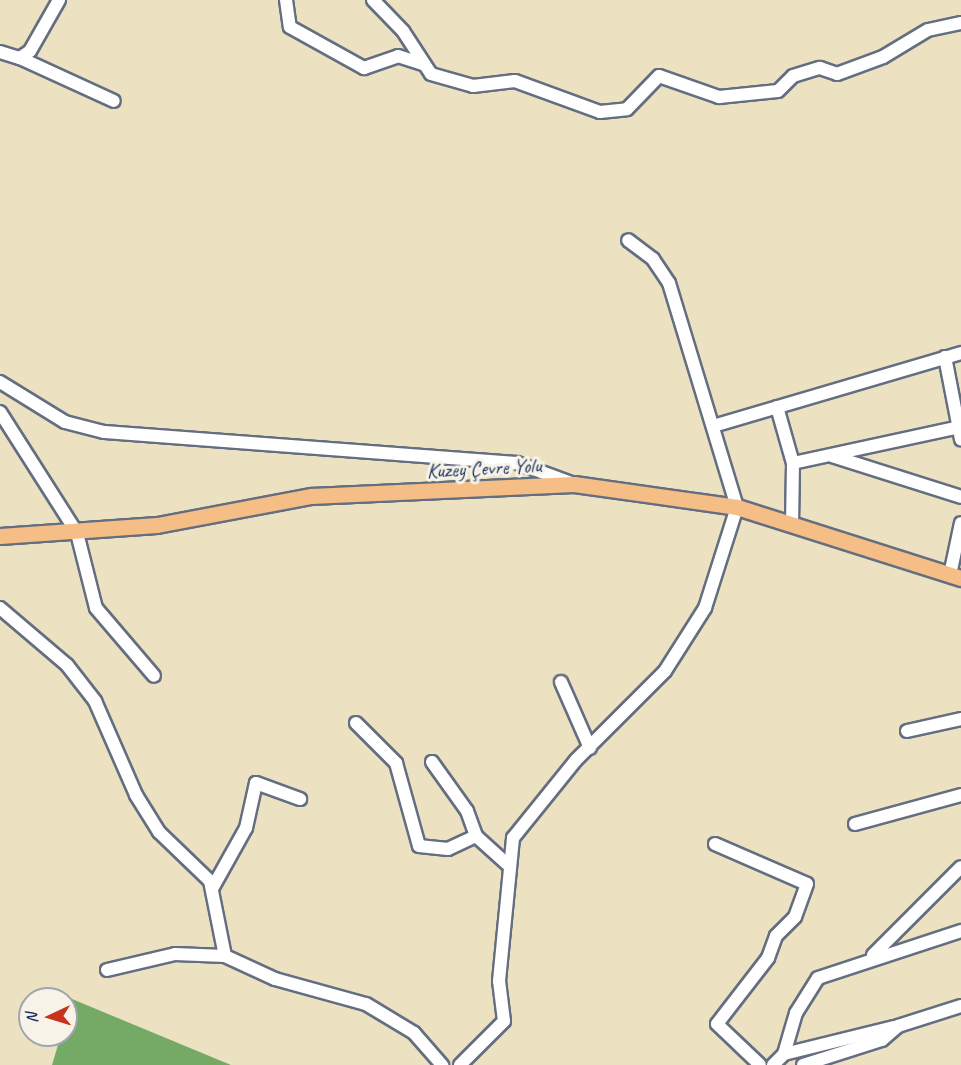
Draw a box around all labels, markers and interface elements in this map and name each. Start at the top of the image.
street label: Kuzey Çevre Yolu [426,452,542,484]
north arrow [18,987,78,1047]
text: N [22,1012,42,1024]

